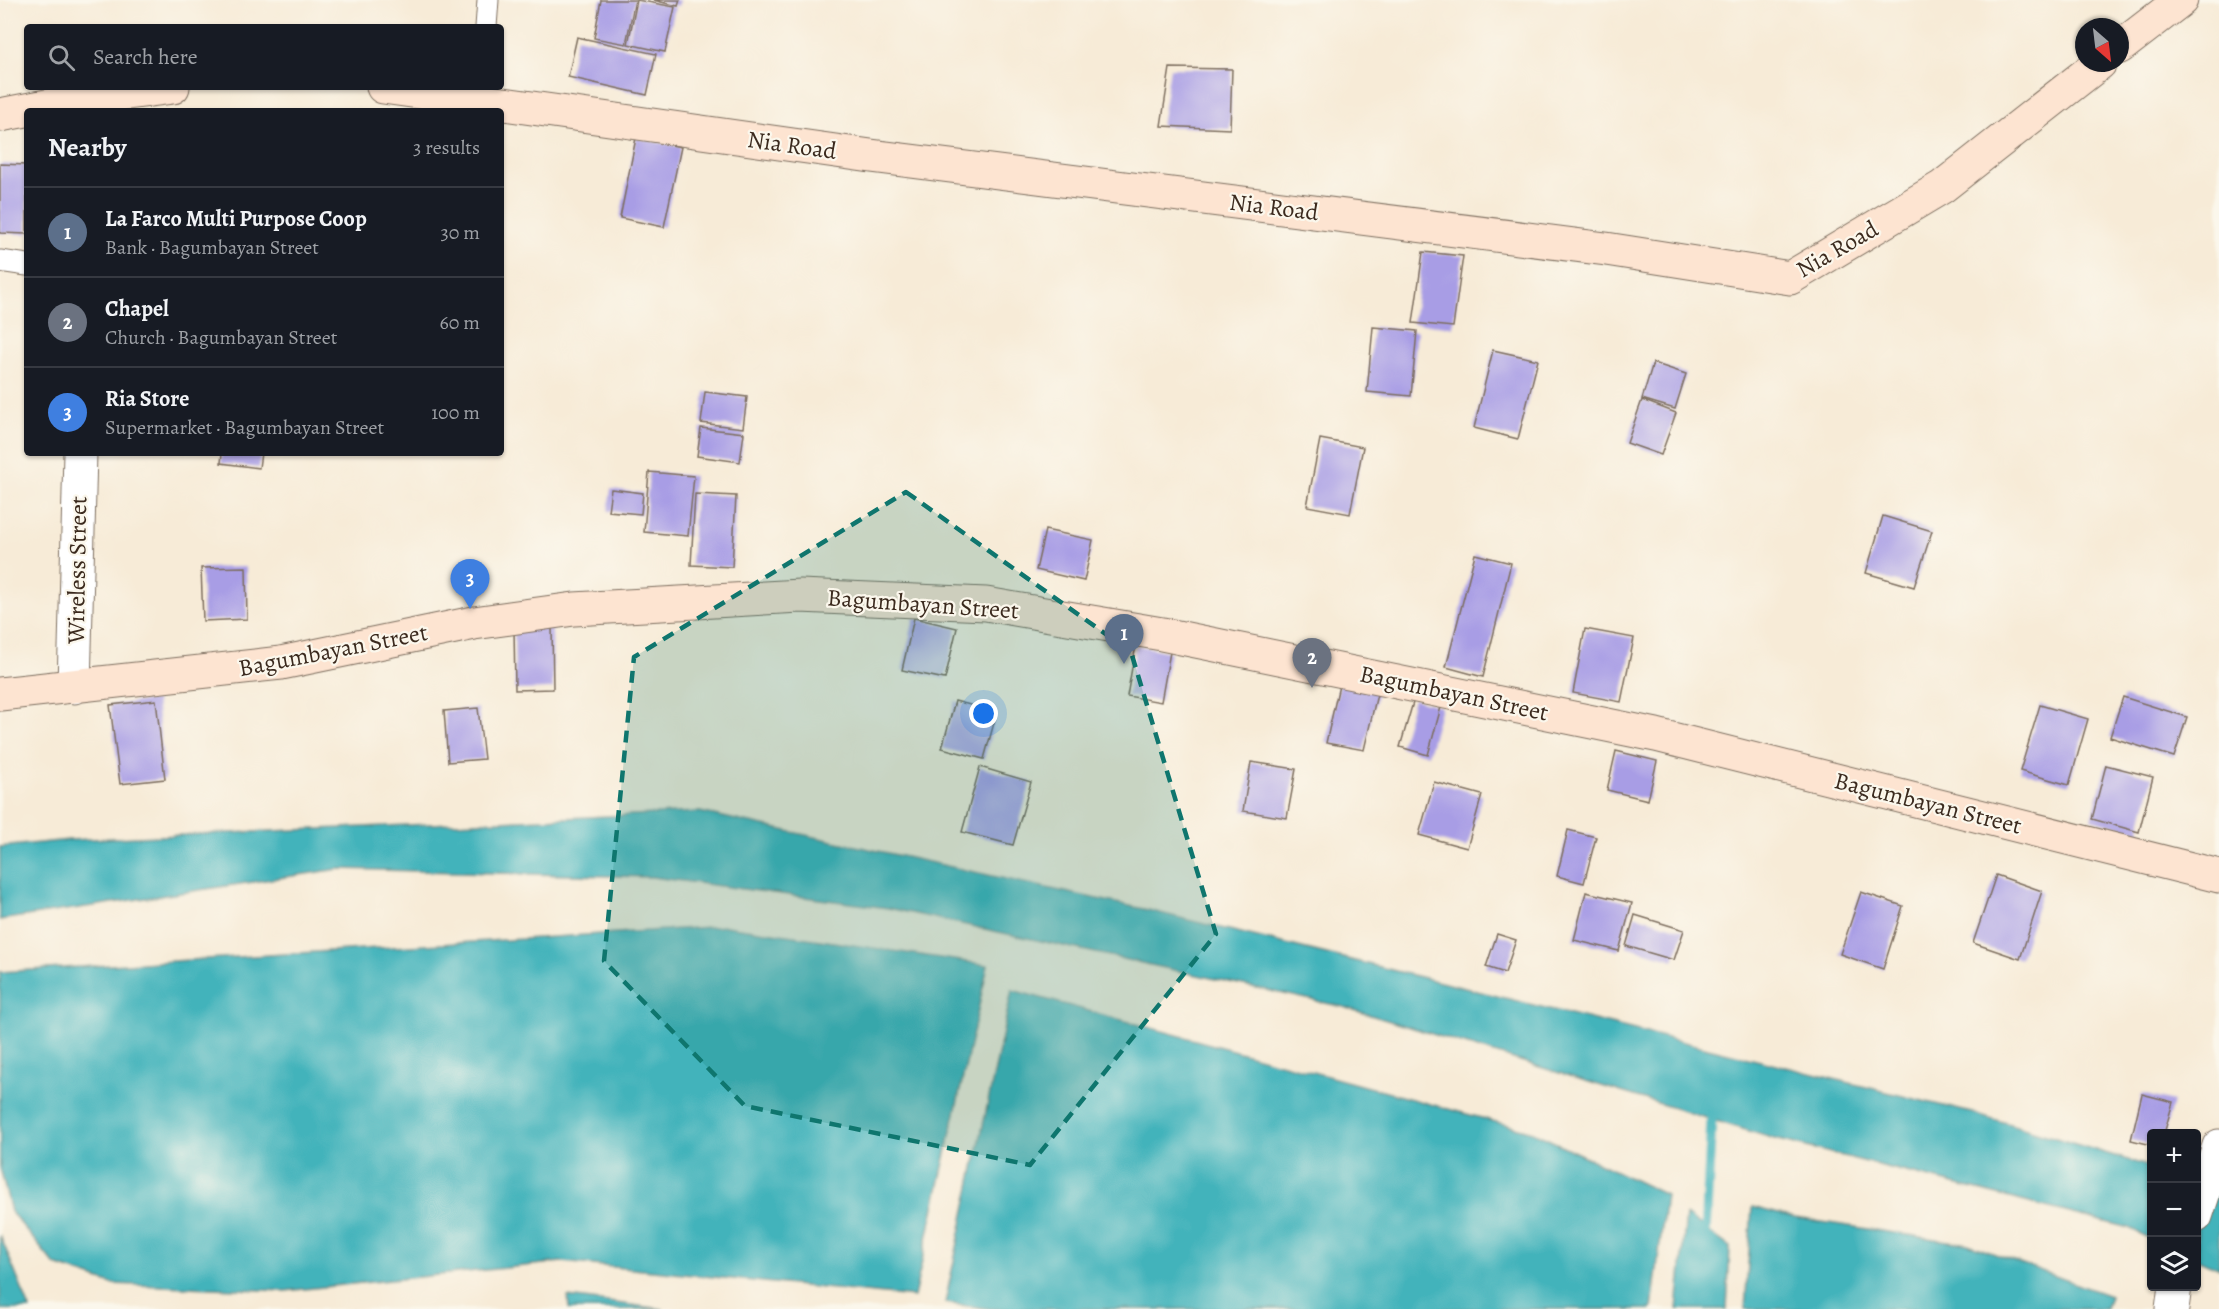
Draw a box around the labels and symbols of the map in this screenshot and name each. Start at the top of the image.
north arrow [2075,18,2129,72]
street label: Nia Road [745,123,839,167]
street label: Nia Road [1228,186,1321,228]
street label: Nia Road [1790,213,1884,285]
street label: Wireless Street [60,496,94,645]
pin: 3 [450,560,490,609]
street label: Bagumbayan Street [826,581,1020,627]
pin: 1 [1104,614,1144,664]
street label: Bagumbayan Street [236,616,430,684]
pin: 2 [1292,638,1332,688]
street label: Bagumbayan Street [1357,657,1551,729]
your location [969,699,998,728]
street label: Bagumbayan Street [1831,764,2025,842]

